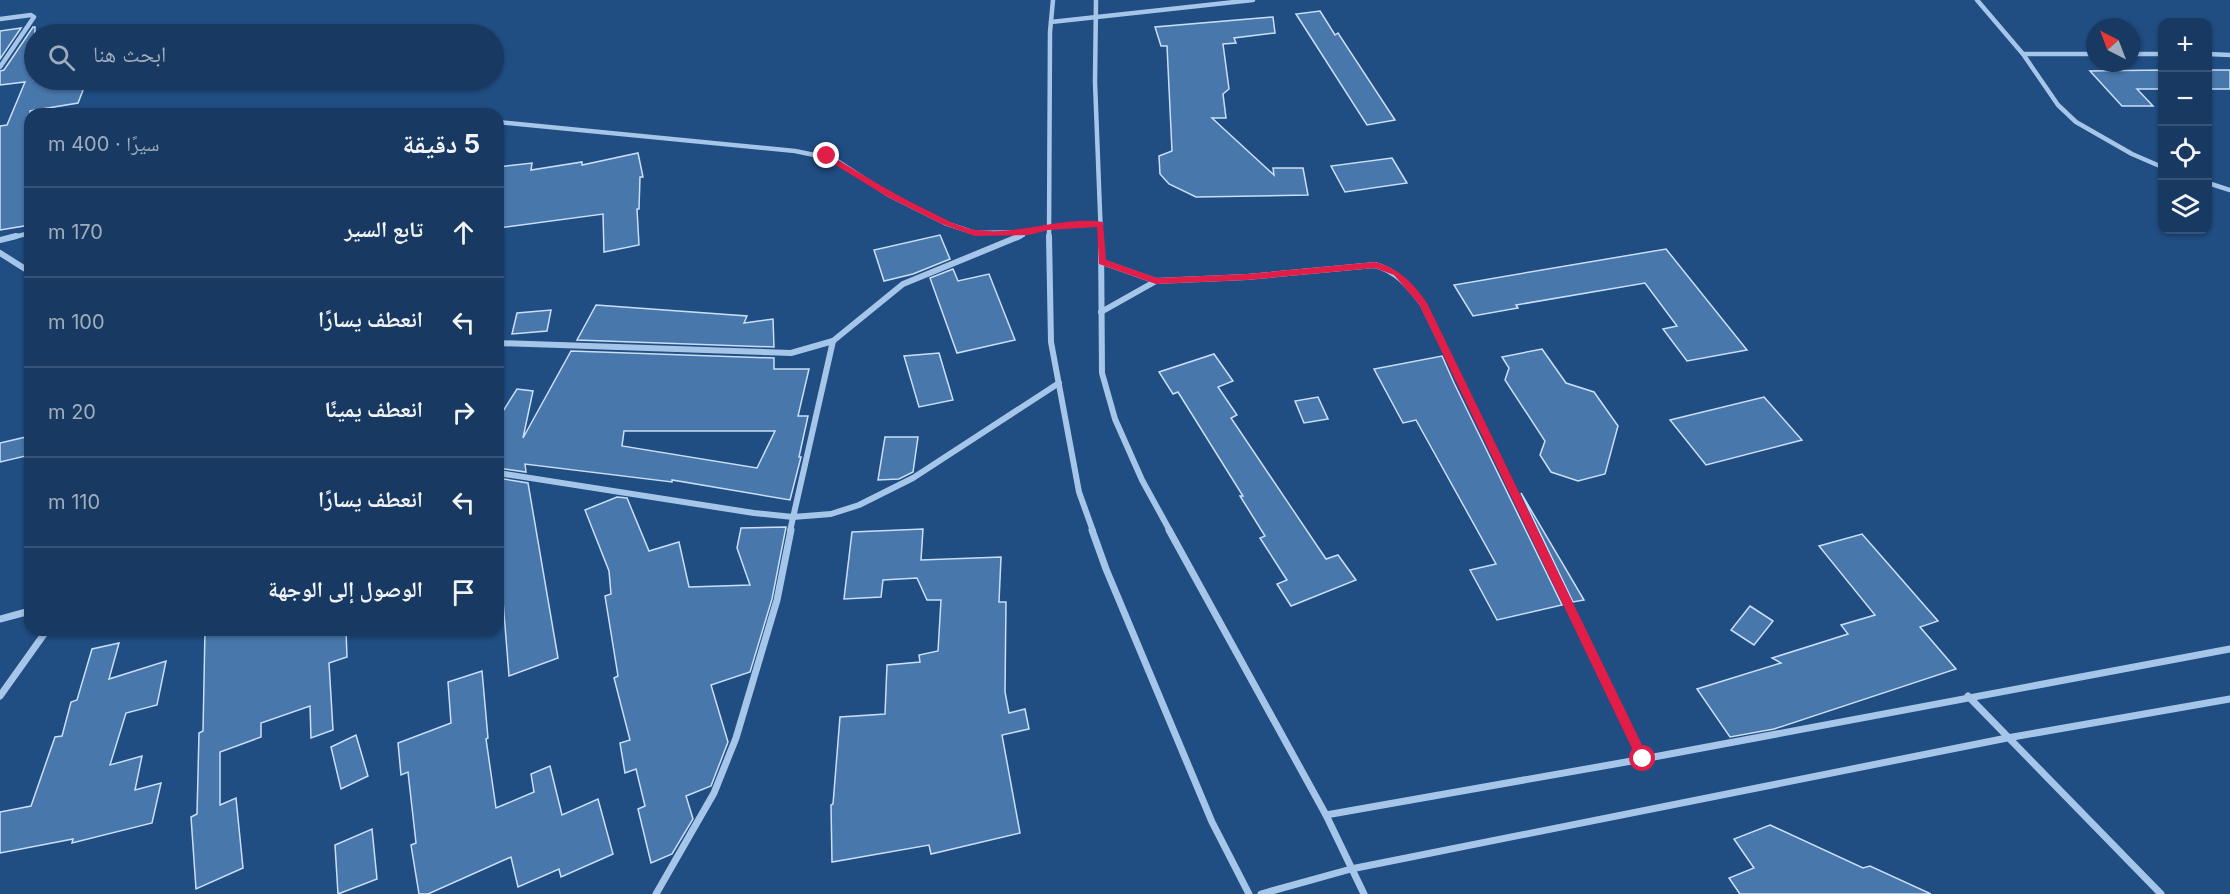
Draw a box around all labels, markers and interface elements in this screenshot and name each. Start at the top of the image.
north arrow [2086,18,2140,72]
map controls [2158,18,2212,234]
button: + [2158,18,2212,72]
search box [24,24,504,90]
icon: search [45,41,78,74]
text: ابحث هنا [93,41,166,67]
button: − [2158,72,2212,126]
button: locate [2158,126,2212,180]
text: 5 دقيقة [403,128,480,159]
text: سيرًا · 400 m [48,132,160,156]
route end [813,142,839,168]
button: layers [2158,180,2212,234]
text: تابع السير [344,216,423,242]
icon: ahead [447,216,480,249]
text: 170 m [48,220,103,244]
text: انعطف يسارًا [318,306,423,332]
icon: left [447,306,480,339]
text: 100 m [48,310,105,334]
text: انعطف يمينًا [324,396,423,422]
icon: right [447,396,480,429]
text: 20 m [48,400,96,424]
text: انعطف يسارًا [318,486,423,512]
icon: left [447,486,480,519]
text: 110 m [48,490,100,514]
text: الوصول إلى الوجهة [268,576,423,602]
icon: arrive [447,576,480,609]
route start [1629,745,1655,771]

